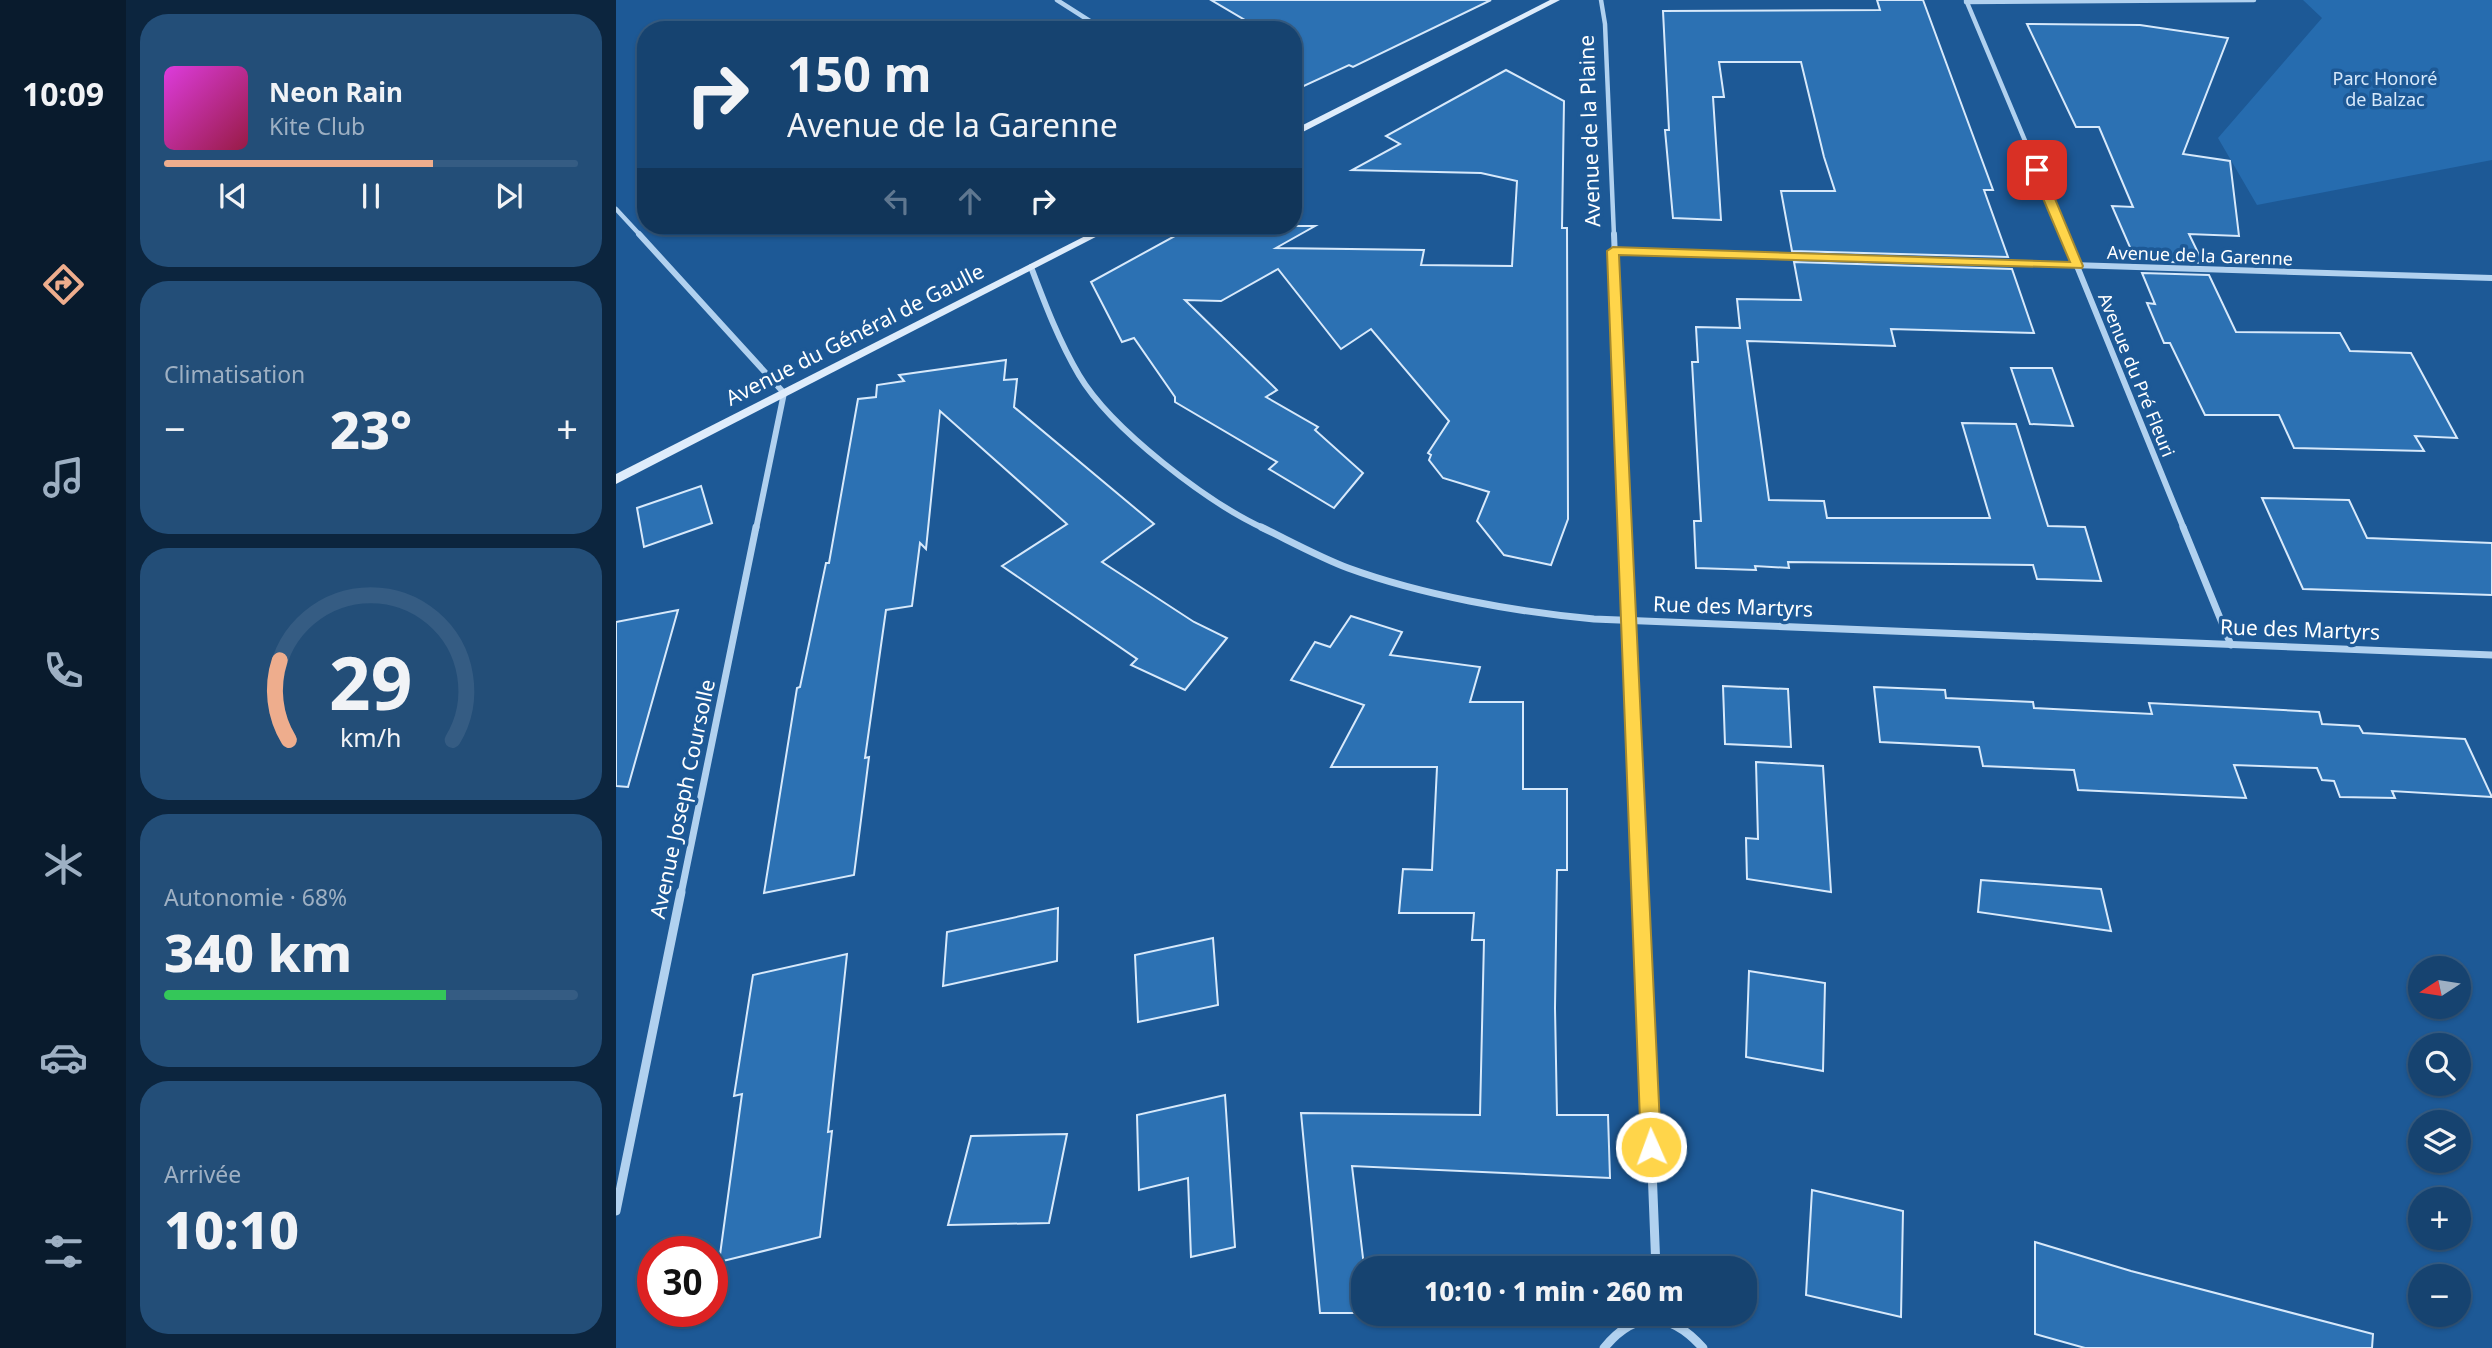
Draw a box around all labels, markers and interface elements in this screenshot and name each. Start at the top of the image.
street label: Avenue de la Plaine [1572,34,1606,228]
text: 150 m [787,40,932,106]
icon: right [672,49,763,140]
park label: Parc Honoré de Balzac [2333,66,2437,111]
text: 10:09 [22,72,104,115]
text: Neon Rain [269,74,403,110]
text: Avenue de la Garenne [787,103,1118,146]
text: Kite Club [269,110,365,142]
pin [2007,140,2067,200]
icon: arrive [2018,151,2056,189]
icon: previous [214,177,252,215]
icon: pause [352,177,390,215]
icon: next [490,177,528,215]
icon: left [878,182,916,220]
icon: ahead [951,182,989,220]
icon: right [1024,182,1062,220]
street label: Avenue de la Garenne [2107,240,2293,270]
street label: Avenue du Général de Gaulle [721,257,988,412]
icon: directions [39,260,88,309]
street label: Avenue du Pré Fleuri [2093,289,2181,460]
text: Climatisation [164,358,305,390]
text: 23° [330,393,412,464]
text: − [164,402,186,454]
text: + [556,402,578,454]
icon: music [39,453,88,502]
street label: Rue des Martyrs [1653,589,1814,623]
street label: Rue des Martyrs [2220,612,2381,646]
text: 29 [329,632,413,731]
icon: phone [39,646,88,695]
street label: Avenue Joseph Coursolle [643,677,721,921]
text: km/h [340,720,402,754]
icon: climate [39,840,88,889]
text: Autonomie · 68% [164,881,347,913]
text: 340 km [164,916,352,987]
north arrow [2408,956,2471,1018]
map controls [2408,956,2471,1327]
icon: car [39,1033,88,1082]
button: search [2408,1033,2471,1096]
position arrow [1614,1110,1688,1184]
button: layers [2408,1110,2471,1173]
text: Arrivée [164,1158,241,1190]
button: + [2408,1187,2471,1250]
text: 10:10 [164,1193,299,1264]
icon: filters [39,1227,88,1276]
speed limit sign: 30 [637,1236,728,1327]
button: − [2408,1264,2471,1327]
text: 10:10 · 1 min · 260 m [1424,1273,1684,1309]

